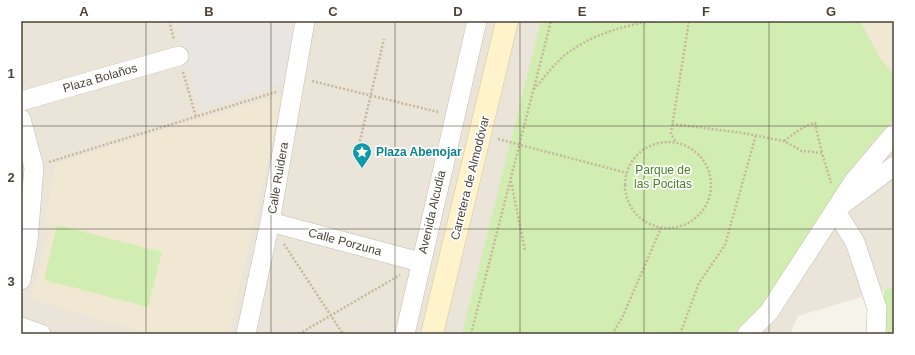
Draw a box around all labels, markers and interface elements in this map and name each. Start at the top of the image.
text: A [79,4,89,19]
text: B [204,4,214,19]
text: C [328,4,338,19]
text: D [453,4,463,19]
text: E [578,4,587,19]
text: F [702,4,710,19]
text: G [826,4,836,19]
street label: Plaza Bolaños [61,61,139,95]
text: 1 [7,66,15,81]
street label: Carretera de Almodóvar [448,114,492,242]
street label: Calle Ruidera [265,141,291,215]
place icon: Plaza Abenojar [351,141,373,169]
place label: Plaza Abenojar [376,145,462,159]
park label: Parque de las Pocitas [634,163,692,191]
street label: Avenida Alcudia [416,169,448,255]
text: 2 [7,170,15,185]
street label: Calle Porzuna [307,225,384,259]
text: 3 [7,274,15,289]

